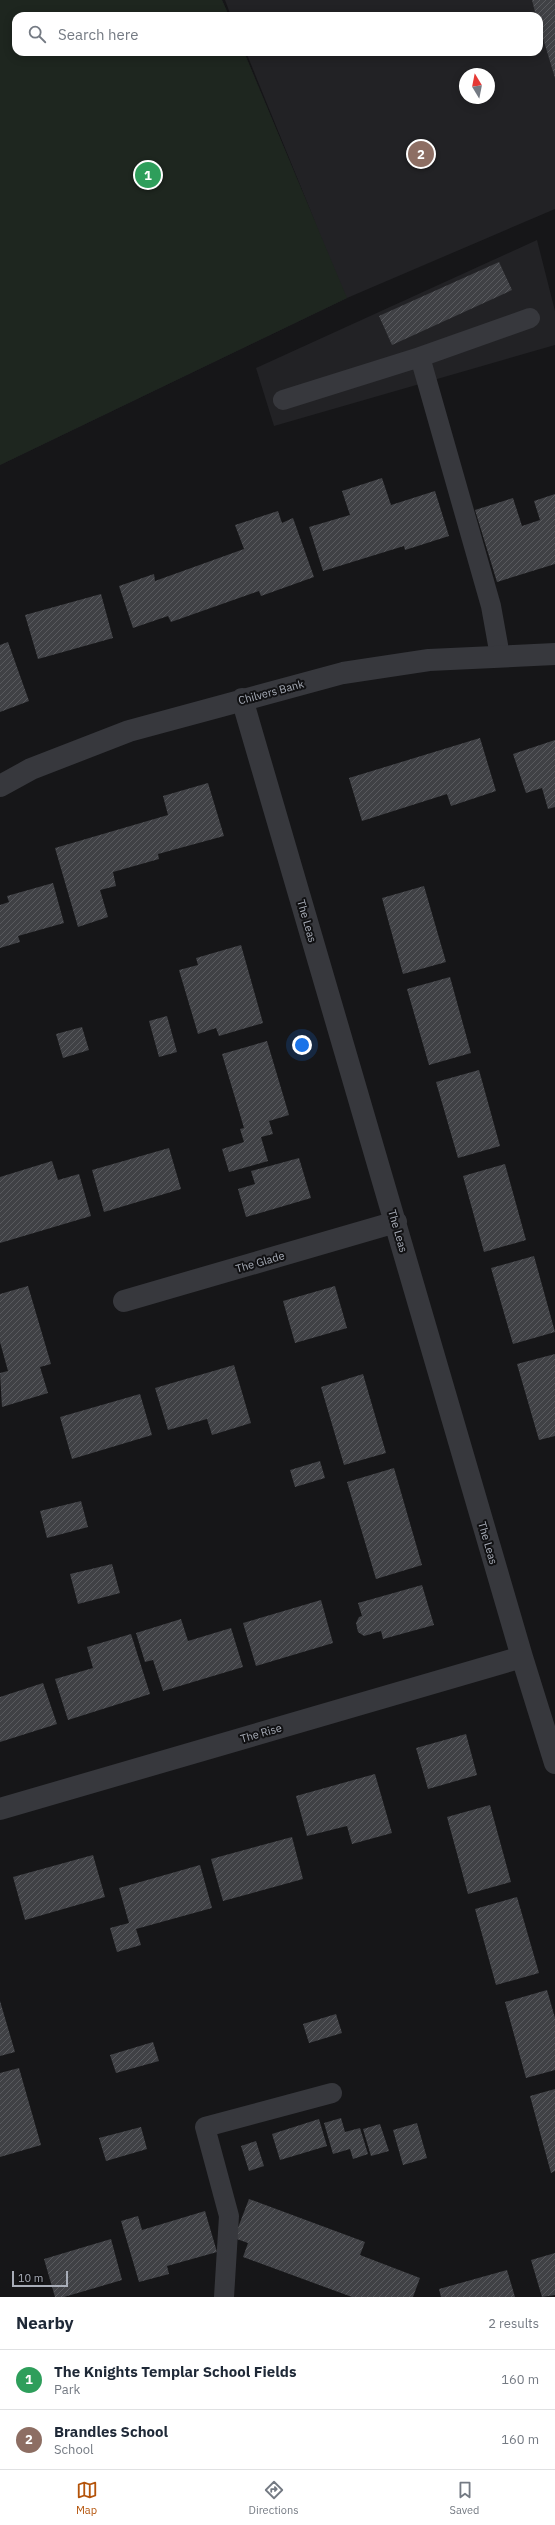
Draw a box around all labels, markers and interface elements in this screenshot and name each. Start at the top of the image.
search box [12,12,543,56]
icon: search [26,23,48,45]
text: Search here [58,25,138,44]
north arrow [459,68,495,104]
pin: 2 [408,139,434,169]
pin: 1 [135,160,161,190]
street label: Chilvers Bank [237,676,305,707]
street label: The Leas [294,898,320,944]
your location [292,1035,312,1055]
street label: The Leas [385,1208,411,1254]
street label: The Glade [234,1248,286,1276]
street label: The Leas [475,1520,501,1566]
street label: The Rise [239,1720,283,1746]
scale bar [12,2269,68,2288]
text: 10 m [18,2271,43,2285]
text: Nearby [16,2312,74,2334]
text: 2 results [488,2315,539,2332]
text: The Knights Templar School Fields [54,2362,296,2381]
text: 1 [25,2371,33,2388]
text: 160 m [501,2371,539,2388]
text: Park [54,2381,80,2398]
text: Brandles School [54,2422,168,2441]
text: 2 [25,2431,33,2448]
text: 160 m [501,2431,539,2448]
text: School [54,2441,94,2458]
tab: Map [76,2479,98,2517]
tab: Directions [249,2479,299,2517]
tab: Saved [450,2479,479,2517]

